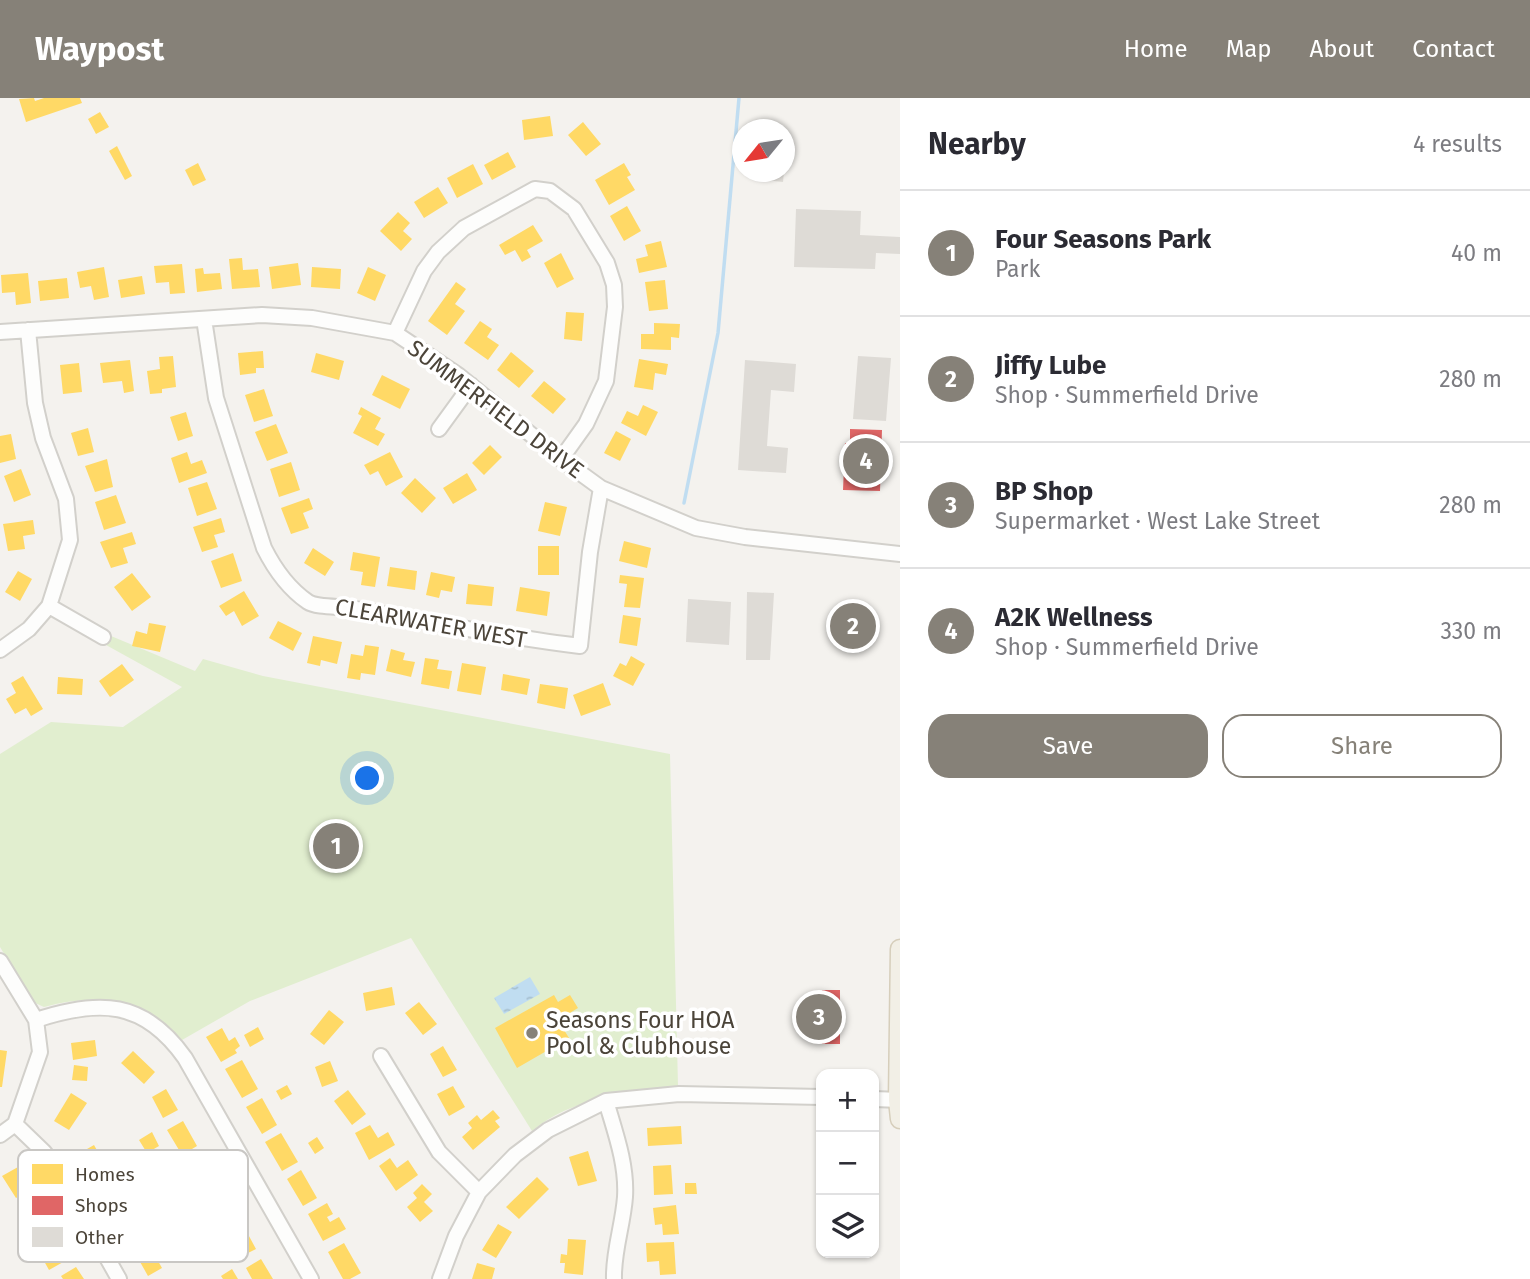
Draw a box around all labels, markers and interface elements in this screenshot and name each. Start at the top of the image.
text: Waypost [35,29,164,69]
text: Home [1124,35,1188,63]
text: Map [1226,35,1272,63]
text: About [1310,35,1374,63]
text: Contact [1412,35,1495,63]
north arrow [732,119,795,182]
text: Nearby [928,126,1026,162]
text: 4 results [1413,130,1502,158]
text: Four Seasons Park [995,224,1211,255]
text: 1 [946,239,956,267]
text: 40 m [1451,239,1502,267]
text: Park [995,255,1040,283]
street label: SUMMERFIELD DRIVE [402,334,590,484]
text: Jiffy Lube [995,350,1106,381]
text: 2 [945,365,957,393]
text: 280 m [1439,365,1502,393]
text: Shop · Summerfield Drive [995,381,1259,409]
pin: 4 [843,435,889,487]
text: BP Shop [995,476,1093,507]
text: 3 [945,491,957,519]
text: 280 m [1439,491,1502,519]
text: Supermarket · West Lake Street [995,507,1320,535]
street label: CLEARWATER WEST [333,592,529,654]
pin: 2 [830,600,876,652]
text: A2K Wellness [995,602,1153,633]
text: 4 [945,617,958,645]
text: 330 m [1440,617,1502,645]
text: Shop · Summerfield Drive [995,633,1259,661]
button: Save [928,714,1208,778]
button: Share [1222,714,1502,778]
your location [350,761,384,795]
pin: 1 [313,820,359,872]
pin: 3 [796,991,842,1043]
place label: Seasons Four HOA Pool & Clubhouse [546,1006,735,1060]
marker: Seasons Four HOA Pool & Clubhouse [524,1025,540,1041]
map controls [816,1069,879,1258]
button: + [816,1069,879,1132]
button: − [816,1132,879,1195]
legend [18,1150,248,1262]
text: Homes [75,1163,135,1186]
text: Shops [75,1194,128,1217]
button: layers [816,1195,879,1258]
text: Other [75,1226,124,1249]

